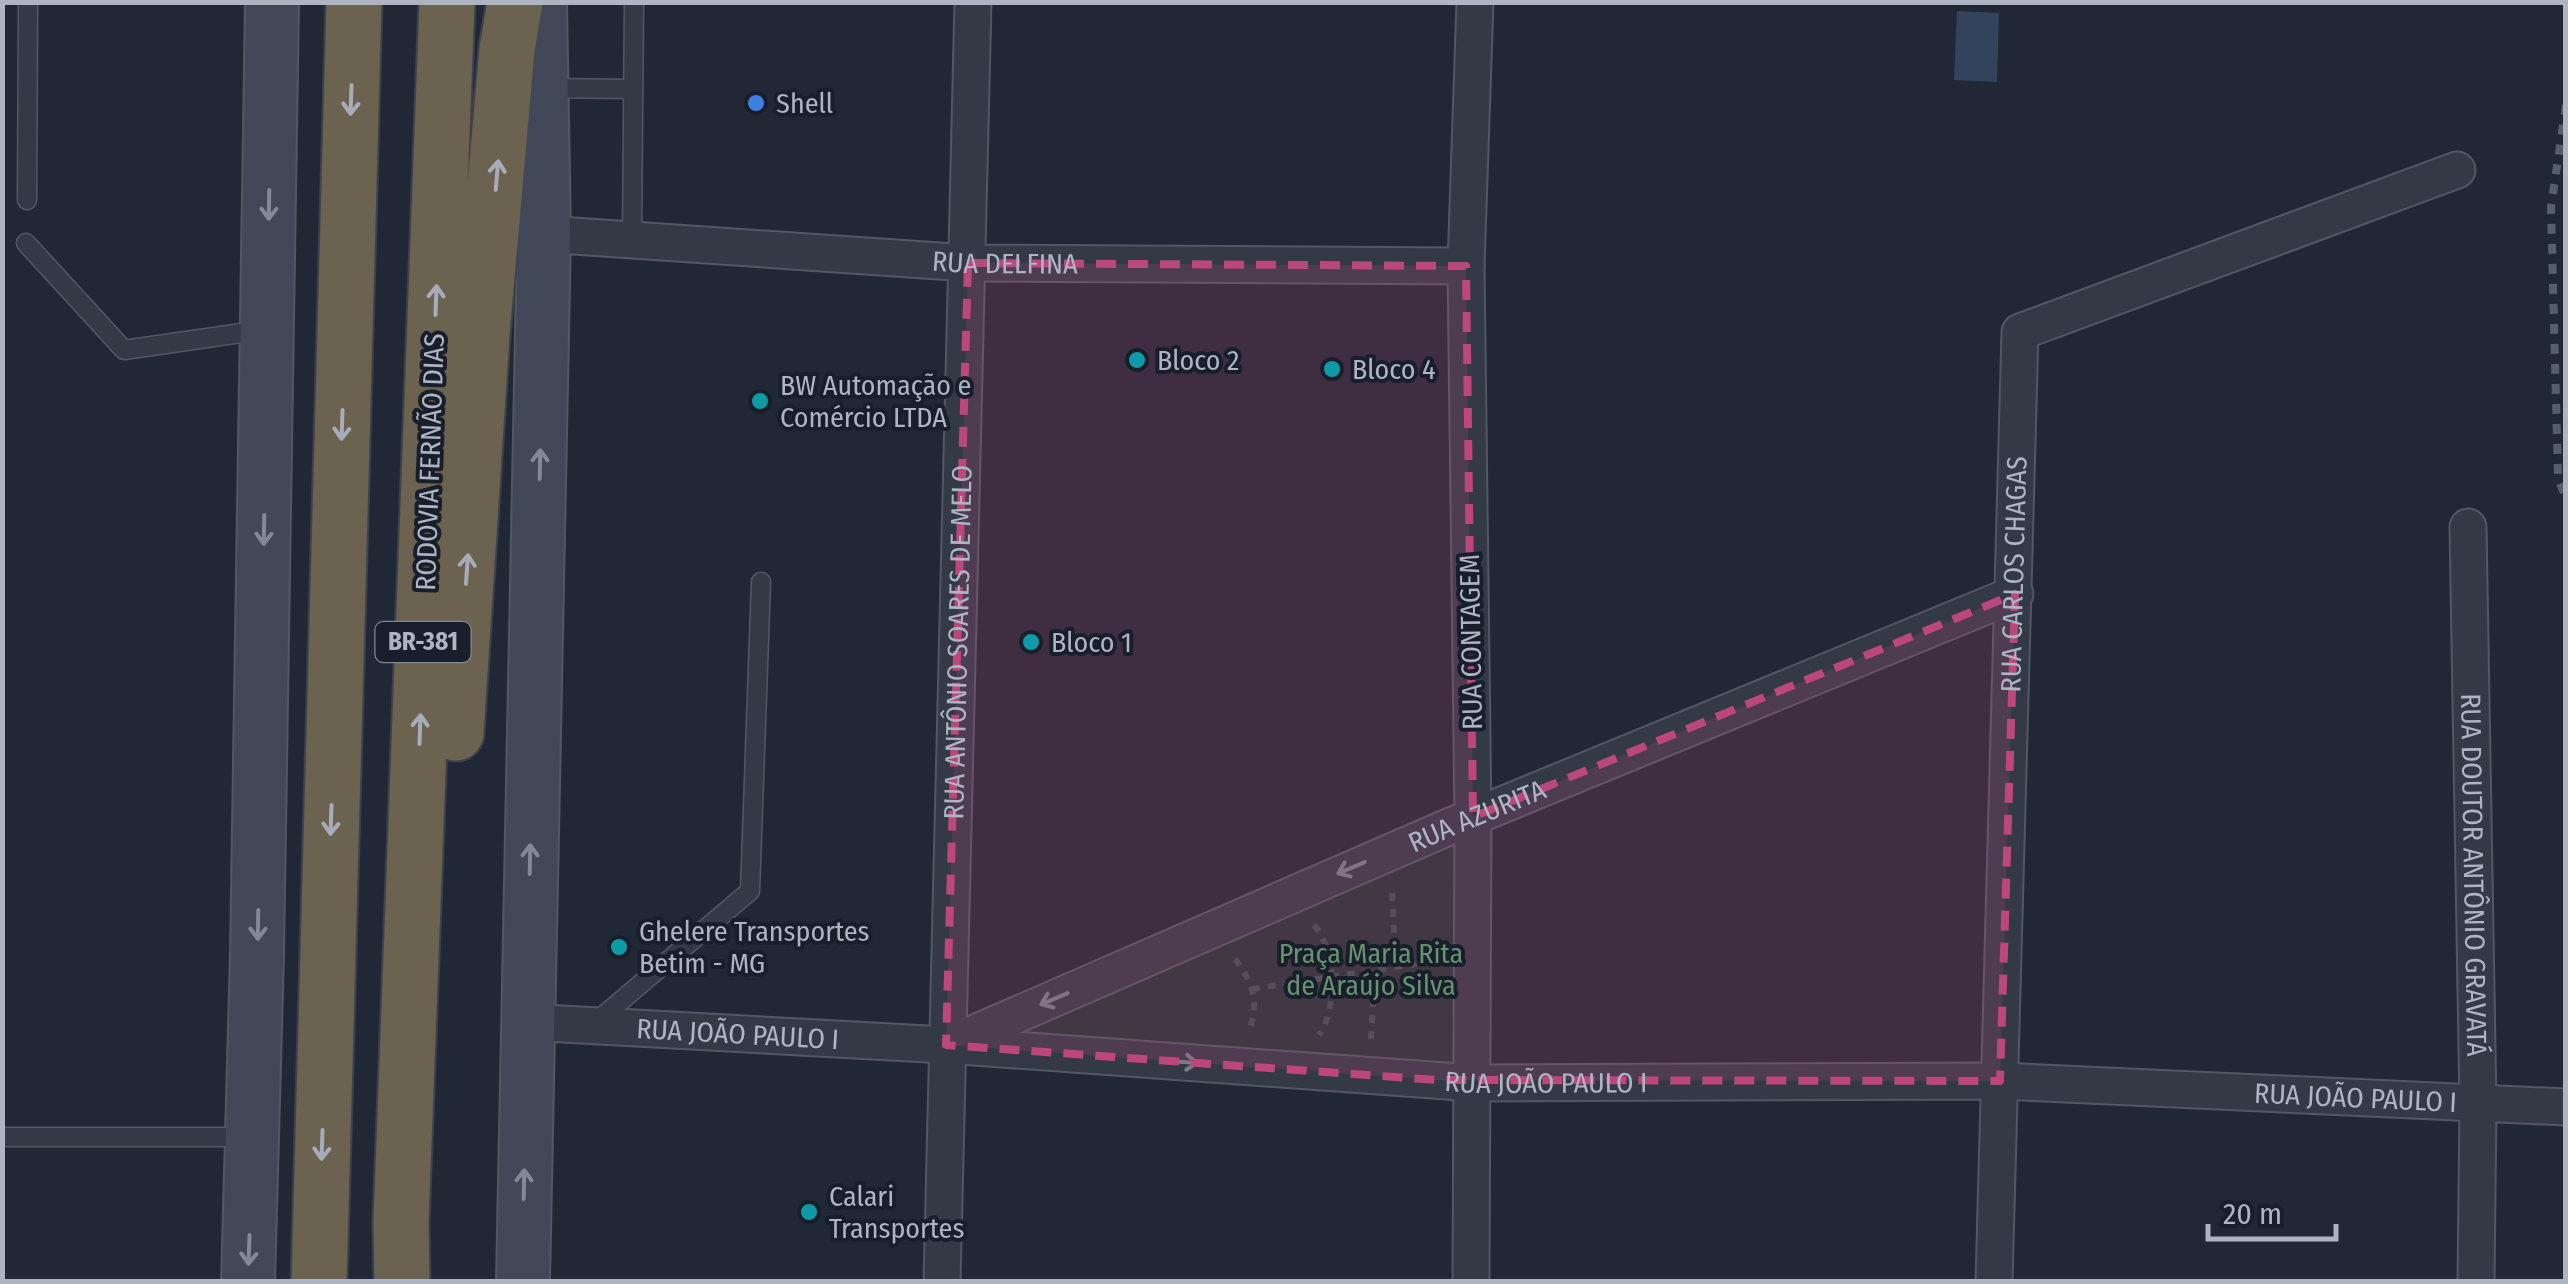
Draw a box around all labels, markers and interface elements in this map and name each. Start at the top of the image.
one-way arrow [341,83,360,115]
place label: Shell [776,87,833,120]
marker: Shell [745,92,767,114]
one-way arrow [488,160,507,192]
one-way arrow [260,188,278,220]
street label: RUA DELFINA [931,244,1078,280]
one-way arrow [427,284,446,316]
street label: RODOVIA FERNÃO DIAS [409,333,451,591]
place label: Bloco 2 [1157,344,1239,377]
marker: Bloco 2 [1126,349,1148,371]
place label: Bloco 4 [1352,353,1436,386]
marker: Bloco 4 [1321,358,1343,380]
place label: BW Automação e Comércio LTDA [780,369,971,434]
marker: BW Automação e Comércio LTDA [749,390,771,412]
one-way arrow [333,408,352,440]
one-way arrow [530,449,549,481]
street label: RUA CARLOS CHAGAS [1994,456,2033,693]
street label: RUA ANTÔNIO SOARES DE MELO [937,464,978,820]
one-way arrow [254,512,274,545]
one-way arrow [458,554,477,586]
street label: RUA CONTAGEM [1453,554,1489,730]
road number: BR-381 [376,622,470,662]
place label: Bloco 1 [1051,626,1132,659]
marker: Bloco 1 [1020,631,1042,653]
street label: RUA DOUTOR ANTÔNIO GRAVATÁ [2454,693,2494,1057]
one-way arrow [410,714,429,746]
street label: RUA AZURITA [1403,772,1551,859]
one-way arrow [322,803,341,835]
one-way arrow [521,844,540,876]
one-way arrow [1336,860,1367,878]
one-way arrow [248,908,267,940]
place label: Ghelere Transportes Betim - MG [639,915,870,980]
marker: Ghelere Transportes Betim - MG [608,936,630,958]
park label: Praça Maria Rita de Araújo Silva [1279,937,1463,1002]
one-way arrow [1039,991,1070,1009]
street label: RUA JOÃO PAULO I [636,1012,840,1056]
one-way arrow [1166,1053,1198,1072]
street label: RUA JOÃO PAULO I [1444,1064,1647,1100]
street label: RUA JOÃO PAULO I [2254,1076,2458,1118]
one-way arrow [313,1128,332,1160]
one-way arrow [515,1169,534,1201]
scale bar [2208,1179,2336,1241]
place label: Calari Transportes [829,1180,964,1245]
text: 20 m [2223,1196,2282,1232]
marker: Calari Transportes [798,1201,820,1223]
one-way arrow [239,1233,258,1265]

